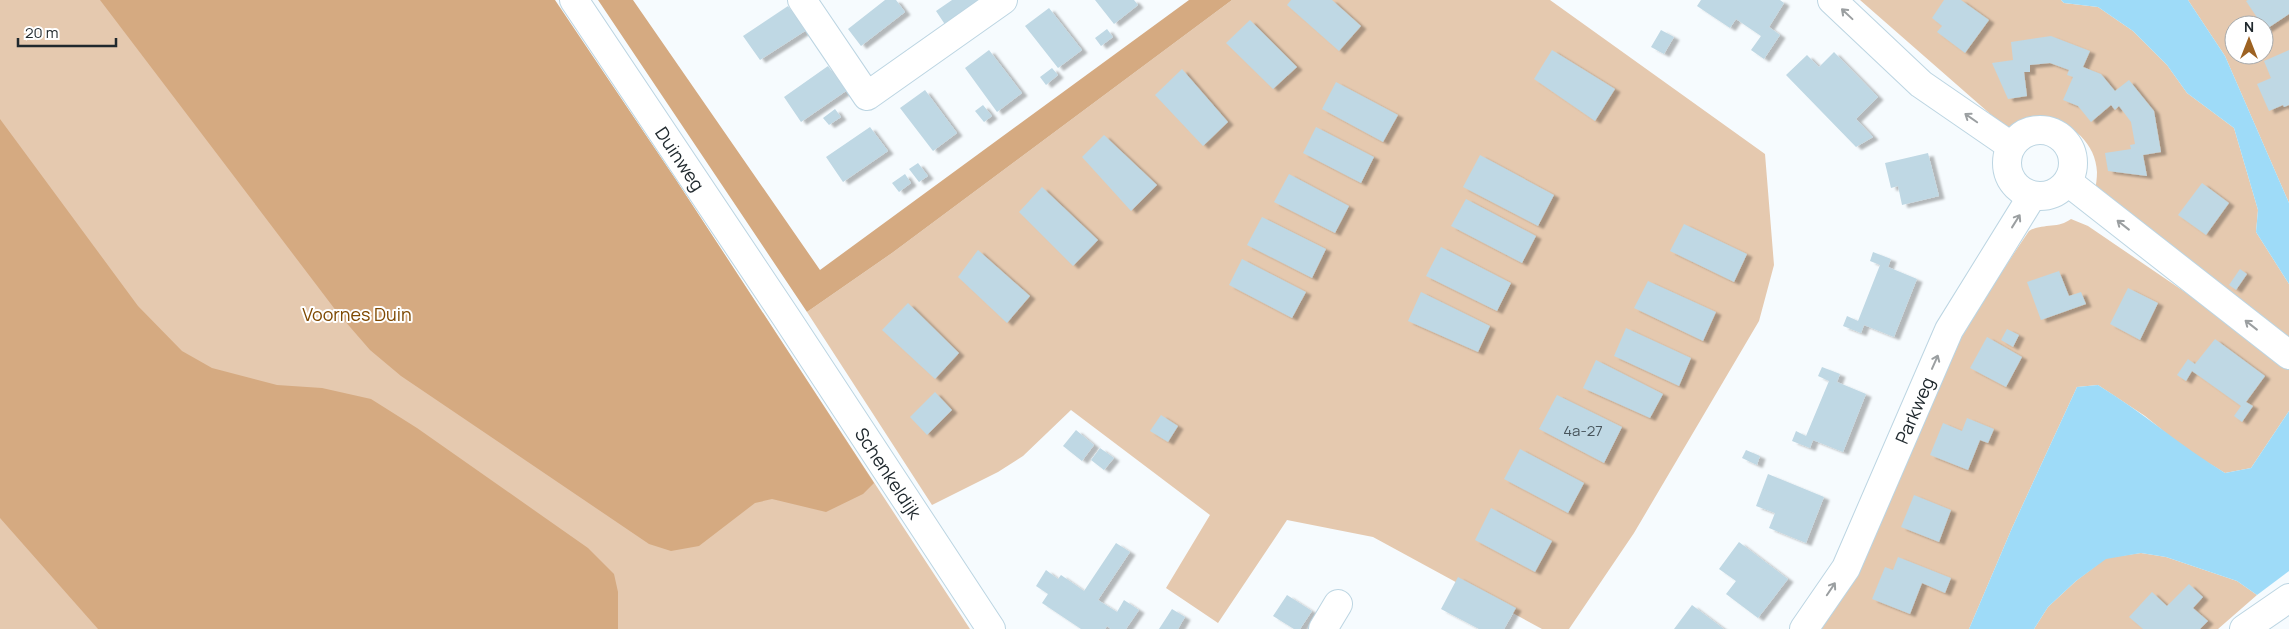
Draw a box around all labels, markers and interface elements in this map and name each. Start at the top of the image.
one-way arrow [1840,8,1853,20]
scale bar [18,15,115,47]
north arrow [2224,15,2274,65]
text: N [2244,17,2254,36]
text: 20 m [25,22,58,43]
one-way arrow [1964,113,1978,123]
street label: Duinweg [650,122,710,196]
one-way arrow [2012,215,2022,229]
one-way arrow [2117,219,2130,230]
park label: Voornes Duin [302,302,412,326]
one-way arrow [2244,320,2258,330]
one-way arrow [1931,355,1941,370]
street label: Parkweg [1889,373,1939,447]
house number: 4a-27 [1563,420,1603,441]
street label: Schenkeldijk [850,423,928,524]
one-way arrow [1826,582,1836,596]

